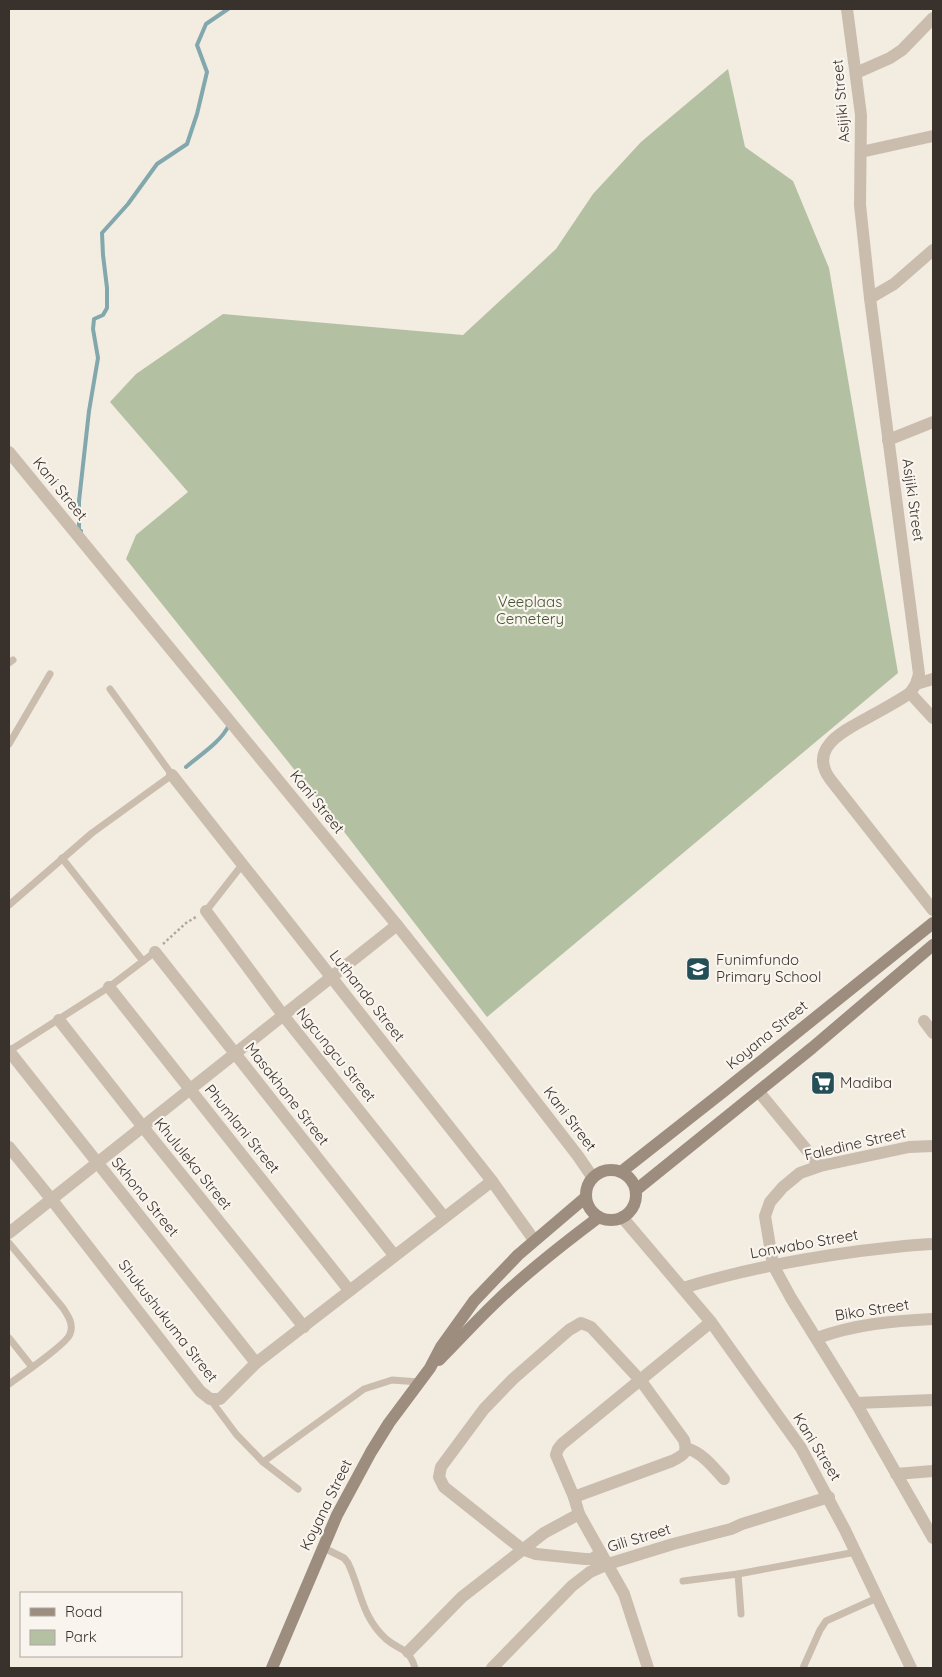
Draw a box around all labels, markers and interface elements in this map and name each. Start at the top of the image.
street label: Asijiki Street [827,59,854,143]
street label: Kani Street [29,453,92,524]
street label: Asijiki Street [898,457,929,543]
park label: Veeplaas Cemetery [496,592,564,628]
street label: Kani Street [286,766,349,837]
street label: Luthando Street [326,946,409,1045]
place label: Funimfundo Primary School [716,950,821,986]
school or university icon: Funimfundo Primary School [685,956,711,982]
street label: Koyana Street [722,996,811,1073]
street label: Ngcungcu Street [293,1004,380,1106]
street label: Masakhane Street [241,1038,334,1149]
supermarket icon: Madiba [810,1070,836,1096]
place label: Madiba [840,1073,892,1092]
street label: Phumlani Street [201,1080,284,1177]
street label: Kani Street [540,1083,601,1155]
street label: Khululeka Street [150,1114,236,1214]
street label: Faledine Street [802,1123,907,1164]
street label: Skhona Street [108,1153,183,1240]
street label: Lonwabo Street [748,1225,859,1262]
street label: Shukushukuma Street [115,1256,222,1386]
street label: Biko Street [833,1294,910,1325]
street label: Kani Street [789,1409,846,1484]
street label: Koyana Street [295,1456,356,1554]
street label: Gili Street [605,1519,673,1556]
legend [20,1592,182,1657]
text: Road [65,1602,102,1621]
text: Park [65,1627,97,1646]

